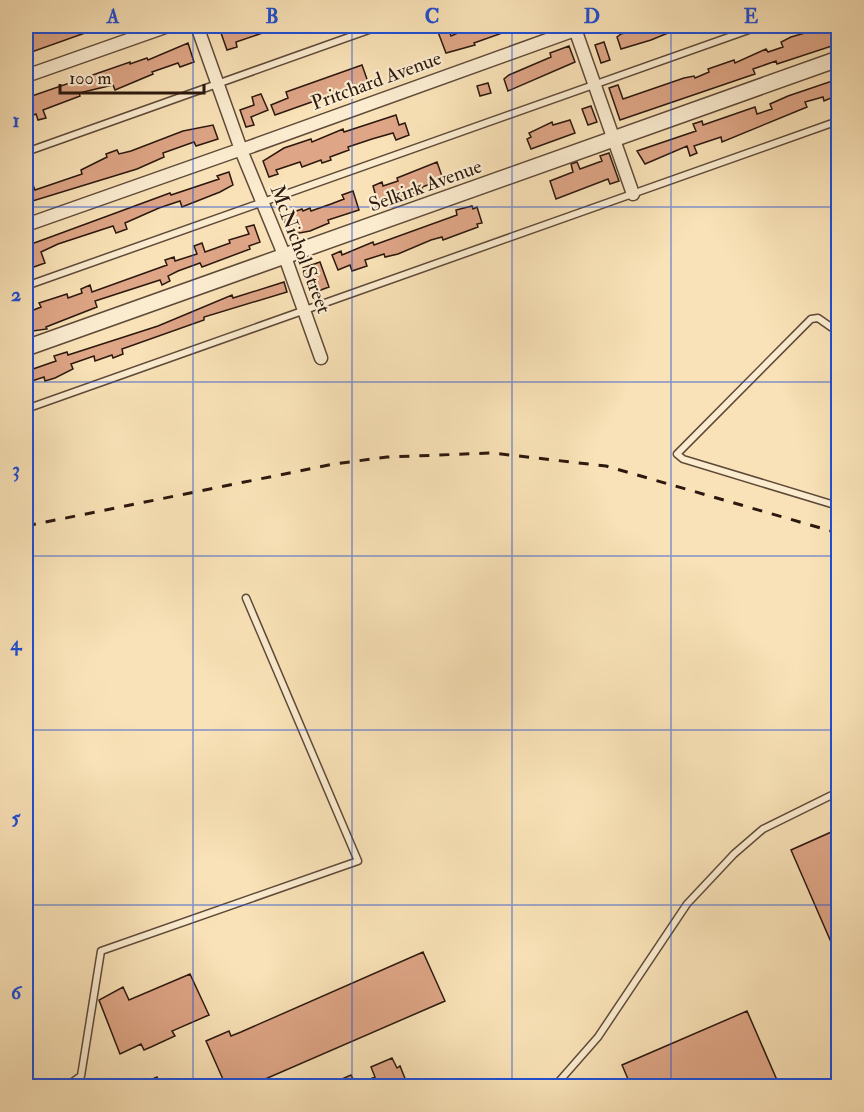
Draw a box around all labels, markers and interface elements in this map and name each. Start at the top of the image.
text: A [106,4,120,29]
text: B [265,4,279,29]
text: C [425,4,439,29]
text: D [584,4,600,29]
text: E [744,4,759,29]
street label: Pritchard Avenue [308,45,445,116]
scale bar [60,57,204,95]
text: 100 m [69,67,112,90]
text: 1 [12,108,20,133]
street label: Selkirk Avenue [365,153,485,217]
street label: McNichol Street [265,181,337,317]
text: 2 [11,282,21,307]
text: 3 [12,457,20,482]
text: 4 [10,631,23,656]
text: 5 [12,805,22,830]
text: 6 [11,980,23,1005]

